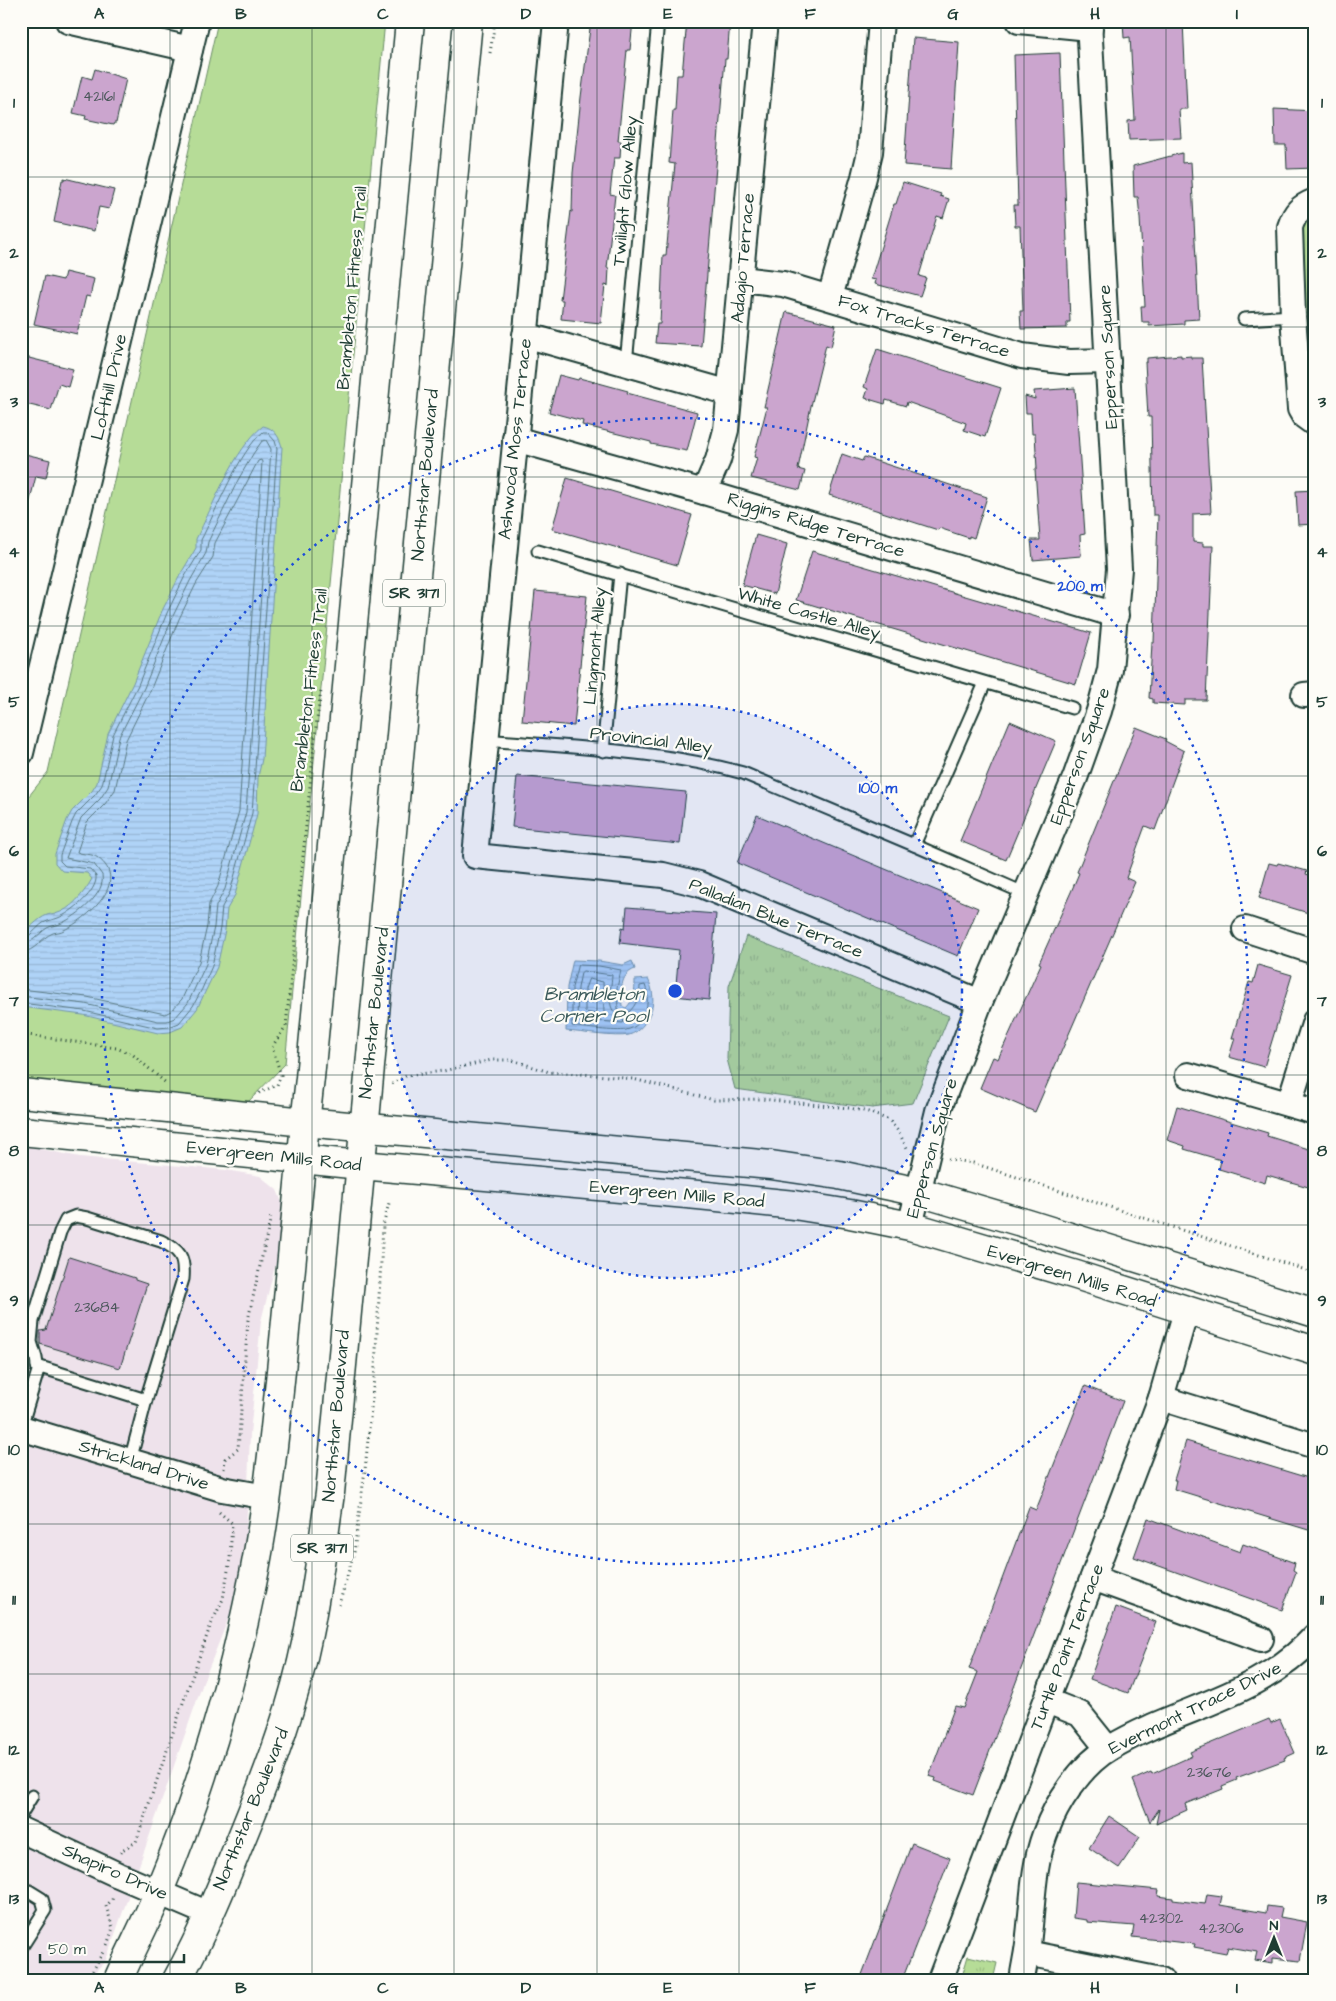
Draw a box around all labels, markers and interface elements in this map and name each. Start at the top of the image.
text: A [94,3,105,25]
text: B [235,3,247,25]
text: C [377,3,389,25]
text: D [521,3,532,25]
text: E [663,3,673,25]
text: F [804,3,816,25]
text: G [947,3,959,25]
text: H [1090,3,1100,25]
text: I [1236,3,1238,25]
house number: 42161 [83,86,115,107]
text: 1 [13,92,16,114]
text: 1 [1321,92,1324,114]
street label: Twilight Glow Alley [606,115,645,267]
street label: Brambleton Fitness Trail [331,185,373,391]
street label: Adagio Terrace [725,192,762,324]
text: 2 [8,242,19,264]
text: 2 [1316,242,1327,264]
street label: Epperson Square [1092,284,1124,430]
street label: Fox Tracks Terrace [835,288,1013,364]
street label: Lofthill Drive [85,331,133,443]
street label: Ashwood Moss Terrace [492,337,538,541]
street label: Northstar Boulevard [405,388,445,562]
text: 3 [9,391,19,413]
text: 3 [1317,391,1327,413]
street label: Riggins Ridge Terrace [724,486,908,565]
text: 4 [9,541,20,563]
text: 4 [1317,541,1328,563]
text: 200 m [1056,576,1103,597]
road number: SR 3171 [383,580,445,606]
street label: White Castle Alley [734,581,883,646]
street label: Lingmont Alley [577,586,614,706]
street label: Brambleton Fitness Trail [284,587,334,793]
street label: Epperson Square [1044,684,1117,828]
text: 5 [8,691,20,713]
text: 5 [1316,691,1328,713]
street label: Provincial Alley [588,720,714,761]
text: 100 m [859,778,898,799]
text: 6 [9,840,19,862]
text: 6 [1317,840,1327,862]
street label: Palladian Blue Terrace [685,872,867,964]
street label: Northstar Boulevard [353,926,395,1100]
water label: Brambleton Corner Pool [540,981,651,1030]
centre of rings [666,982,684,1000]
text: 7 [8,990,19,1012]
text: 7 [1316,990,1327,1012]
street label: Epperson Square [900,1075,964,1221]
street label: Evergreen Mills Road [185,1134,363,1179]
text: 8 [9,1140,20,1162]
text: 8 [1317,1140,1328,1162]
street label: Evergreen Mills Road [588,1174,765,1215]
street label: Evergreen Mills Road [984,1238,1160,1315]
text: 9 [9,1290,19,1312]
text: 9 [1317,1290,1327,1312]
house number: 23684 [74,1297,120,1318]
street label: Northstar Boulevard [316,1329,356,1503]
street label: Strickland Drive [76,1433,212,1497]
text: 10 [8,1439,20,1461]
text: 10 [1316,1439,1328,1461]
road number: SR 3171 [291,1535,353,1562]
street label: Turtle Point Terrace [1024,1560,1110,1734]
text: 11 [12,1589,17,1611]
text: 11 [1320,1589,1325,1611]
street label: Evermont Trace Drive [1104,1655,1286,1761]
street label: Northstar Boulevard [207,1724,295,1894]
text: 12 [8,1739,20,1761]
text: 12 [1316,1739,1328,1761]
house number: 23676 [1187,1762,1232,1783]
street label: Shapiro Drive [58,1838,172,1907]
text: 13 [9,1888,20,1910]
text: 13 [1317,1888,1328,1910]
house number: 42302 [1139,1908,1184,1929]
north arrow [1248,1914,1298,1964]
text: N [1270,1916,1279,1936]
house number: 42306 [1198,1918,1244,1939]
scale bar [40,1931,184,1963]
text: 50 m [48,1939,86,1960]
text: A [94,1977,105,1999]
text: B [235,1977,247,1999]
text: C [377,1977,389,1999]
text: D [521,1977,532,1999]
text: E [663,1977,673,1999]
text: F [804,1977,816,1999]
text: G [947,1977,959,1999]
text: H [1090,1977,1100,1999]
text: I [1236,1977,1238,1999]

